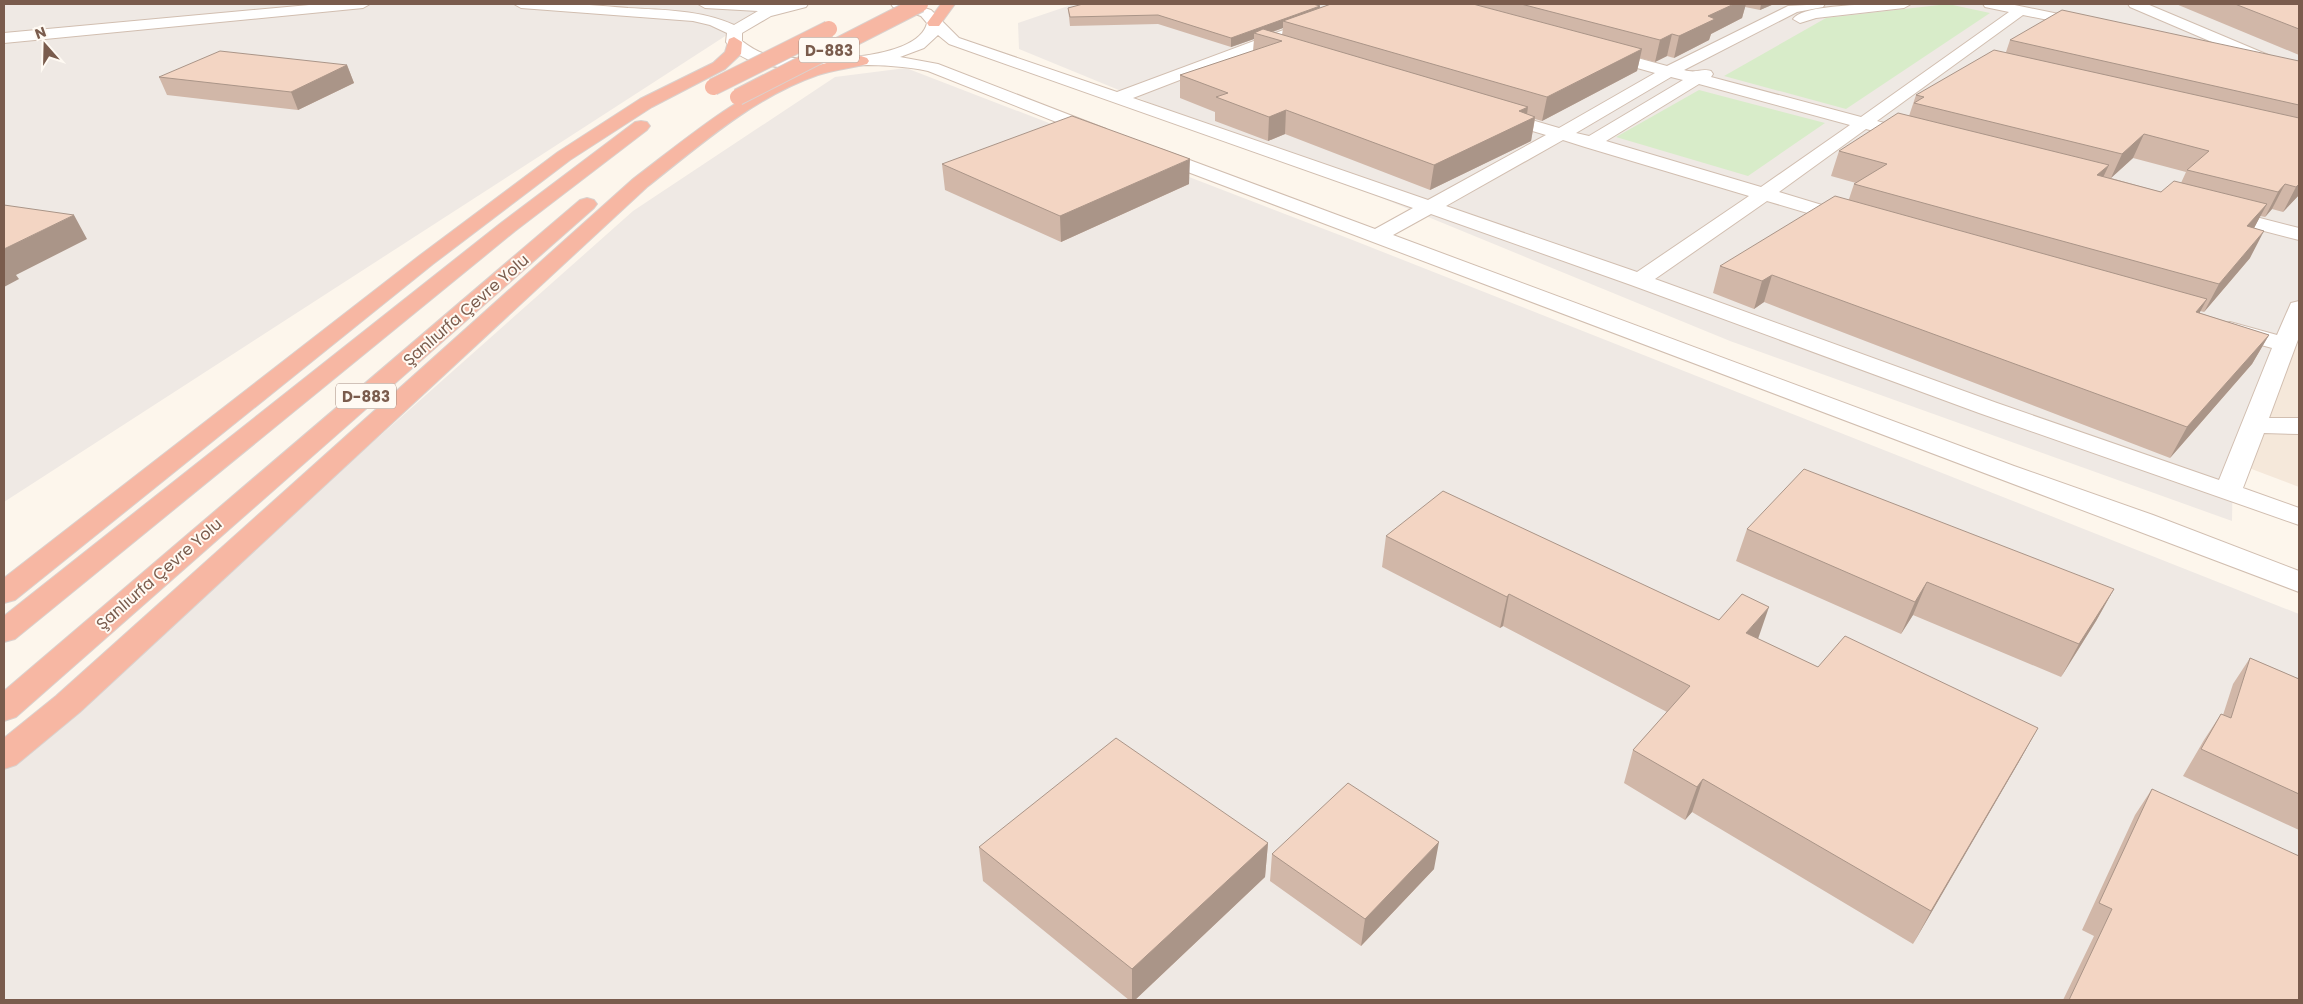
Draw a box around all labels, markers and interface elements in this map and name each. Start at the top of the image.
north arrow [20,20,70,70]
text: N [32,22,49,44]
road number: D-883 [799,38,859,62]
street label: Şanlıurfa Çevre Yolu [398,249,534,371]
road number: D-883 [336,384,396,408]
street label: Şanlıurfa Çevre Yolu [91,513,227,635]

